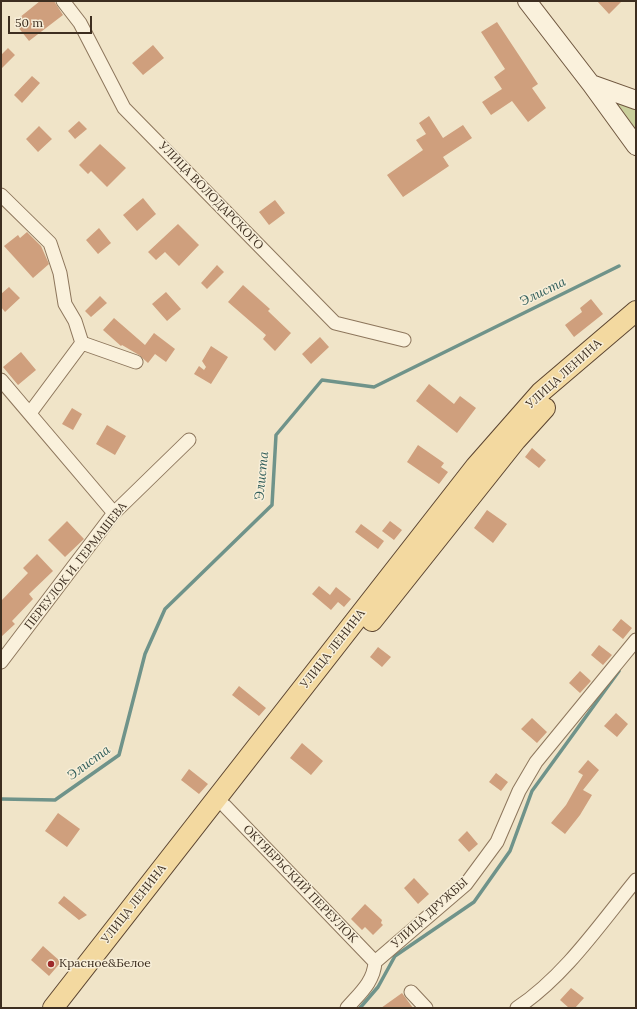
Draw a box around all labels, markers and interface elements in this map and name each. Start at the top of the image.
scale bar [10,8,94,34]
text: 50 m [15,15,43,30]
street label: УЛИЦА ВОЛОДАРСКОГО [156,139,266,253]
water label: Элиста [518,274,568,310]
street label: УЛИЦА ЛЕНИНА [523,336,605,412]
water label: Элиста [252,451,272,501]
street label: ПЕРЕУЛОК И. ГЕРМАШЕВА [22,499,130,633]
street label: УЛИЦА ЛЕНИНА [298,607,368,691]
water label: Элиста [65,742,113,784]
street label: ОКТЯБРЬСКИЙ ПЕРЕУЛОК [240,822,360,946]
street label: УЛИЦА ЛЕНИНА [99,862,169,946]
street label: УЛИЦА ДРУЖБЫ [389,875,471,951]
place label: Красное&Белое [59,957,151,971]
marker: Красное&Белое [46,959,56,969]

